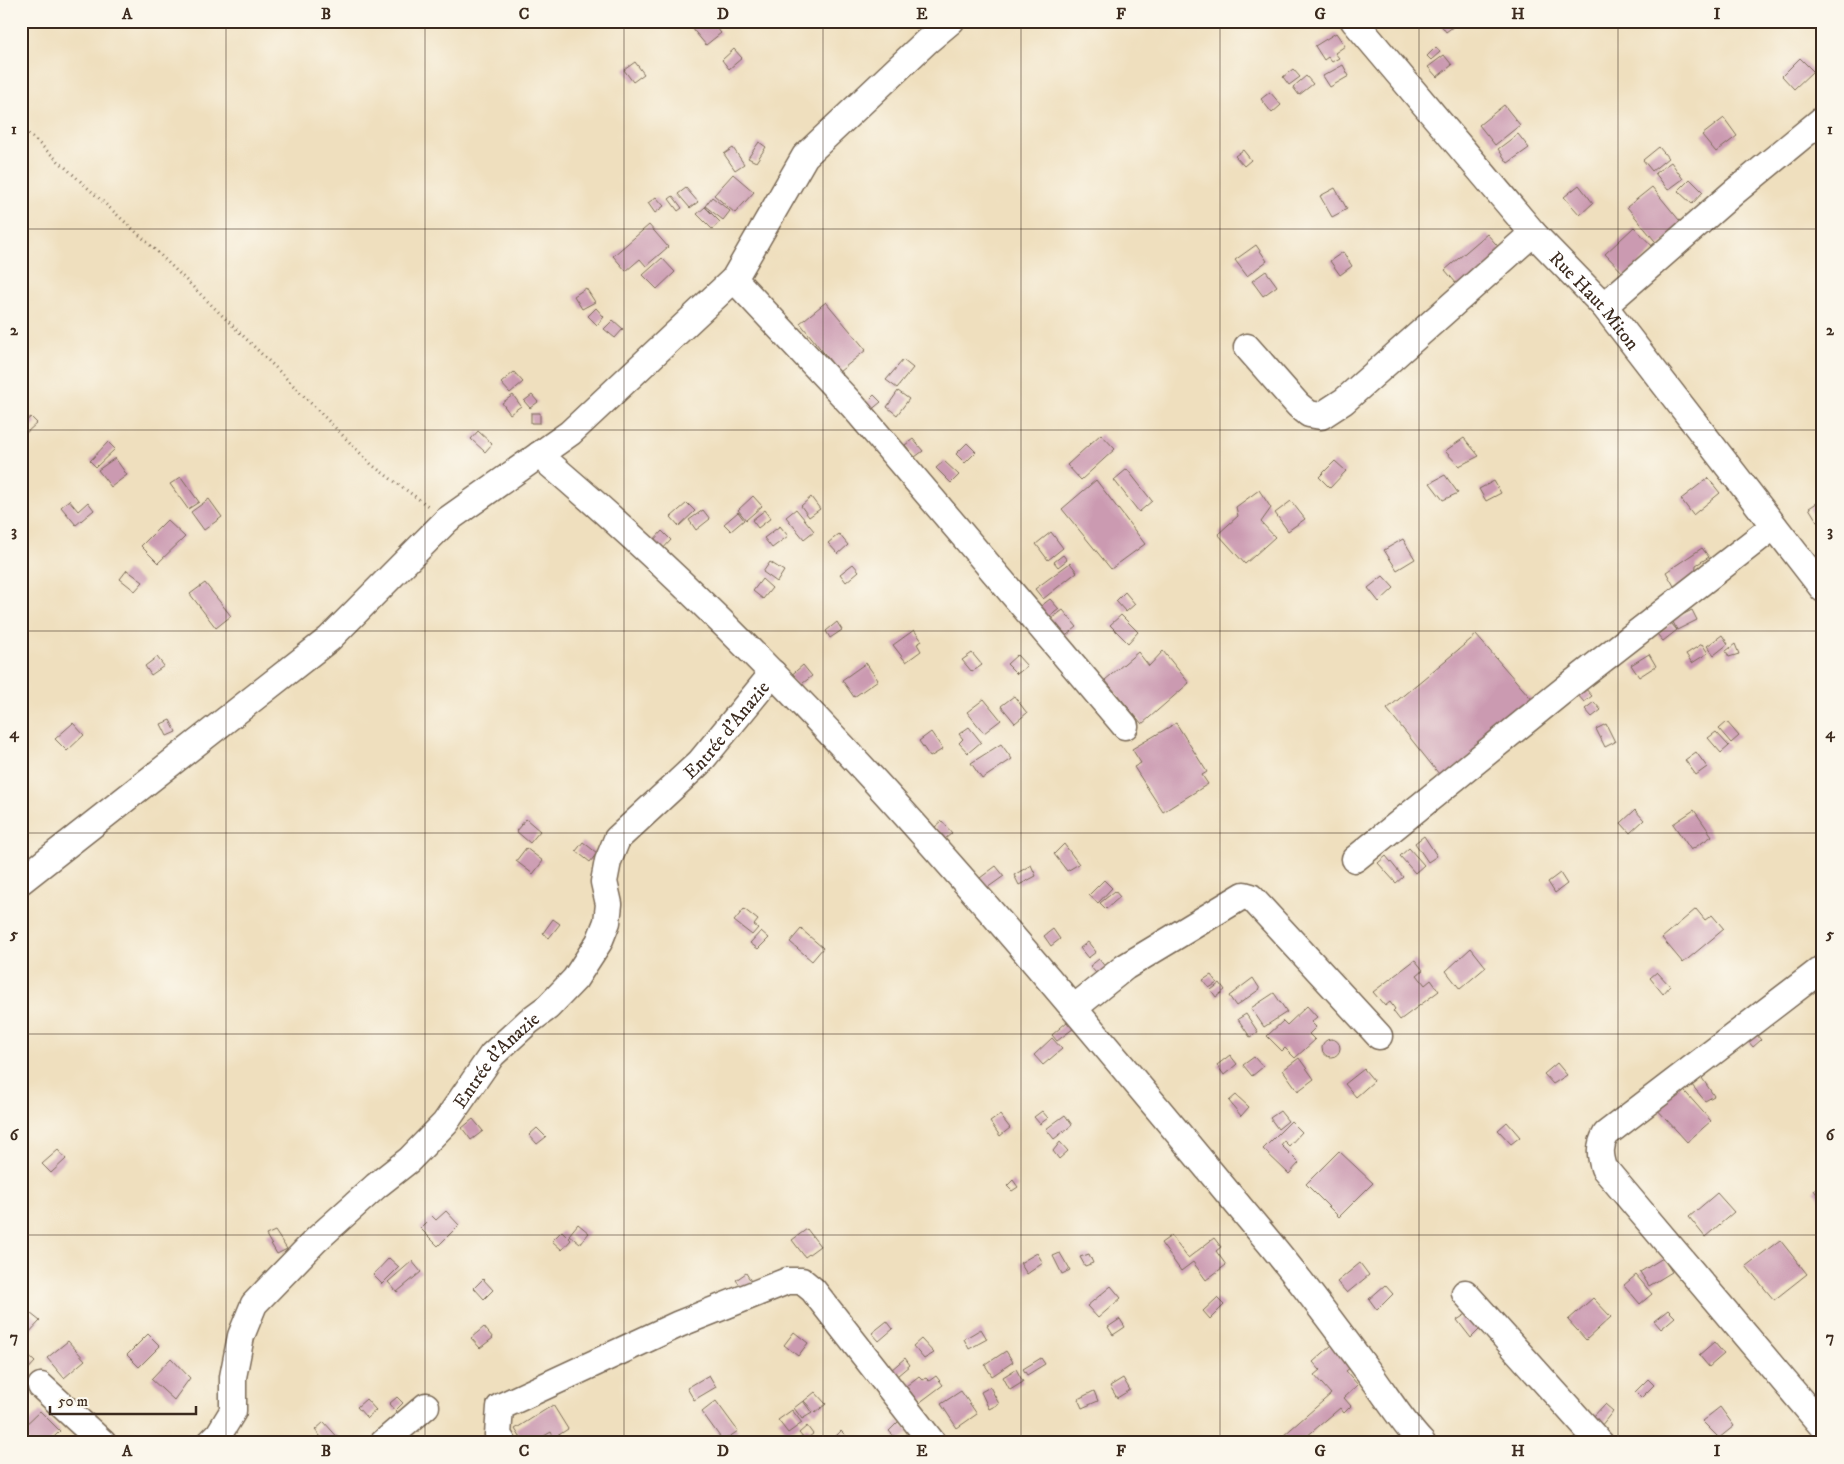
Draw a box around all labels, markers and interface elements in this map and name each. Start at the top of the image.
text: A [121,4,133,24]
text: B [321,4,331,24]
text: C [519,4,529,24]
text: D [717,4,729,24]
text: E [916,4,928,24]
text: F [1116,4,1126,24]
text: G [1314,4,1326,24]
text: H [1511,4,1525,24]
text: I [1714,4,1721,24]
text: 1 [11,119,17,139]
text: 1 [1827,119,1833,139]
street label: Rue Haut Miton [1544,247,1644,355]
text: 2 [10,320,19,340]
text: 2 [1826,320,1835,340]
text: 3 [11,521,17,541]
text: 3 [1827,521,1833,541]
street label: Entrée d'Anazie [679,677,775,785]
text: 4 [8,723,19,743]
text: 4 [1824,723,1835,743]
text: 5 [9,924,18,944]
text: 5 [1825,924,1834,944]
street label: Entrée d'Anazie [449,1007,544,1113]
text: 6 [10,1125,20,1145]
text: 6 [1826,1125,1836,1145]
text: 7 [10,1327,18,1347]
text: 7 [1826,1327,1834,1347]
scale bar [50,1384,196,1416]
text: 50 m [58,1392,88,1411]
text: A [121,1441,133,1461]
text: B [321,1441,331,1461]
text: C [519,1441,529,1461]
text: D [717,1441,729,1461]
text: E [916,1441,928,1461]
text: F [1116,1441,1126,1461]
text: G [1314,1441,1326,1461]
text: H [1511,1441,1525,1461]
text: I [1714,1441,1721,1461]

